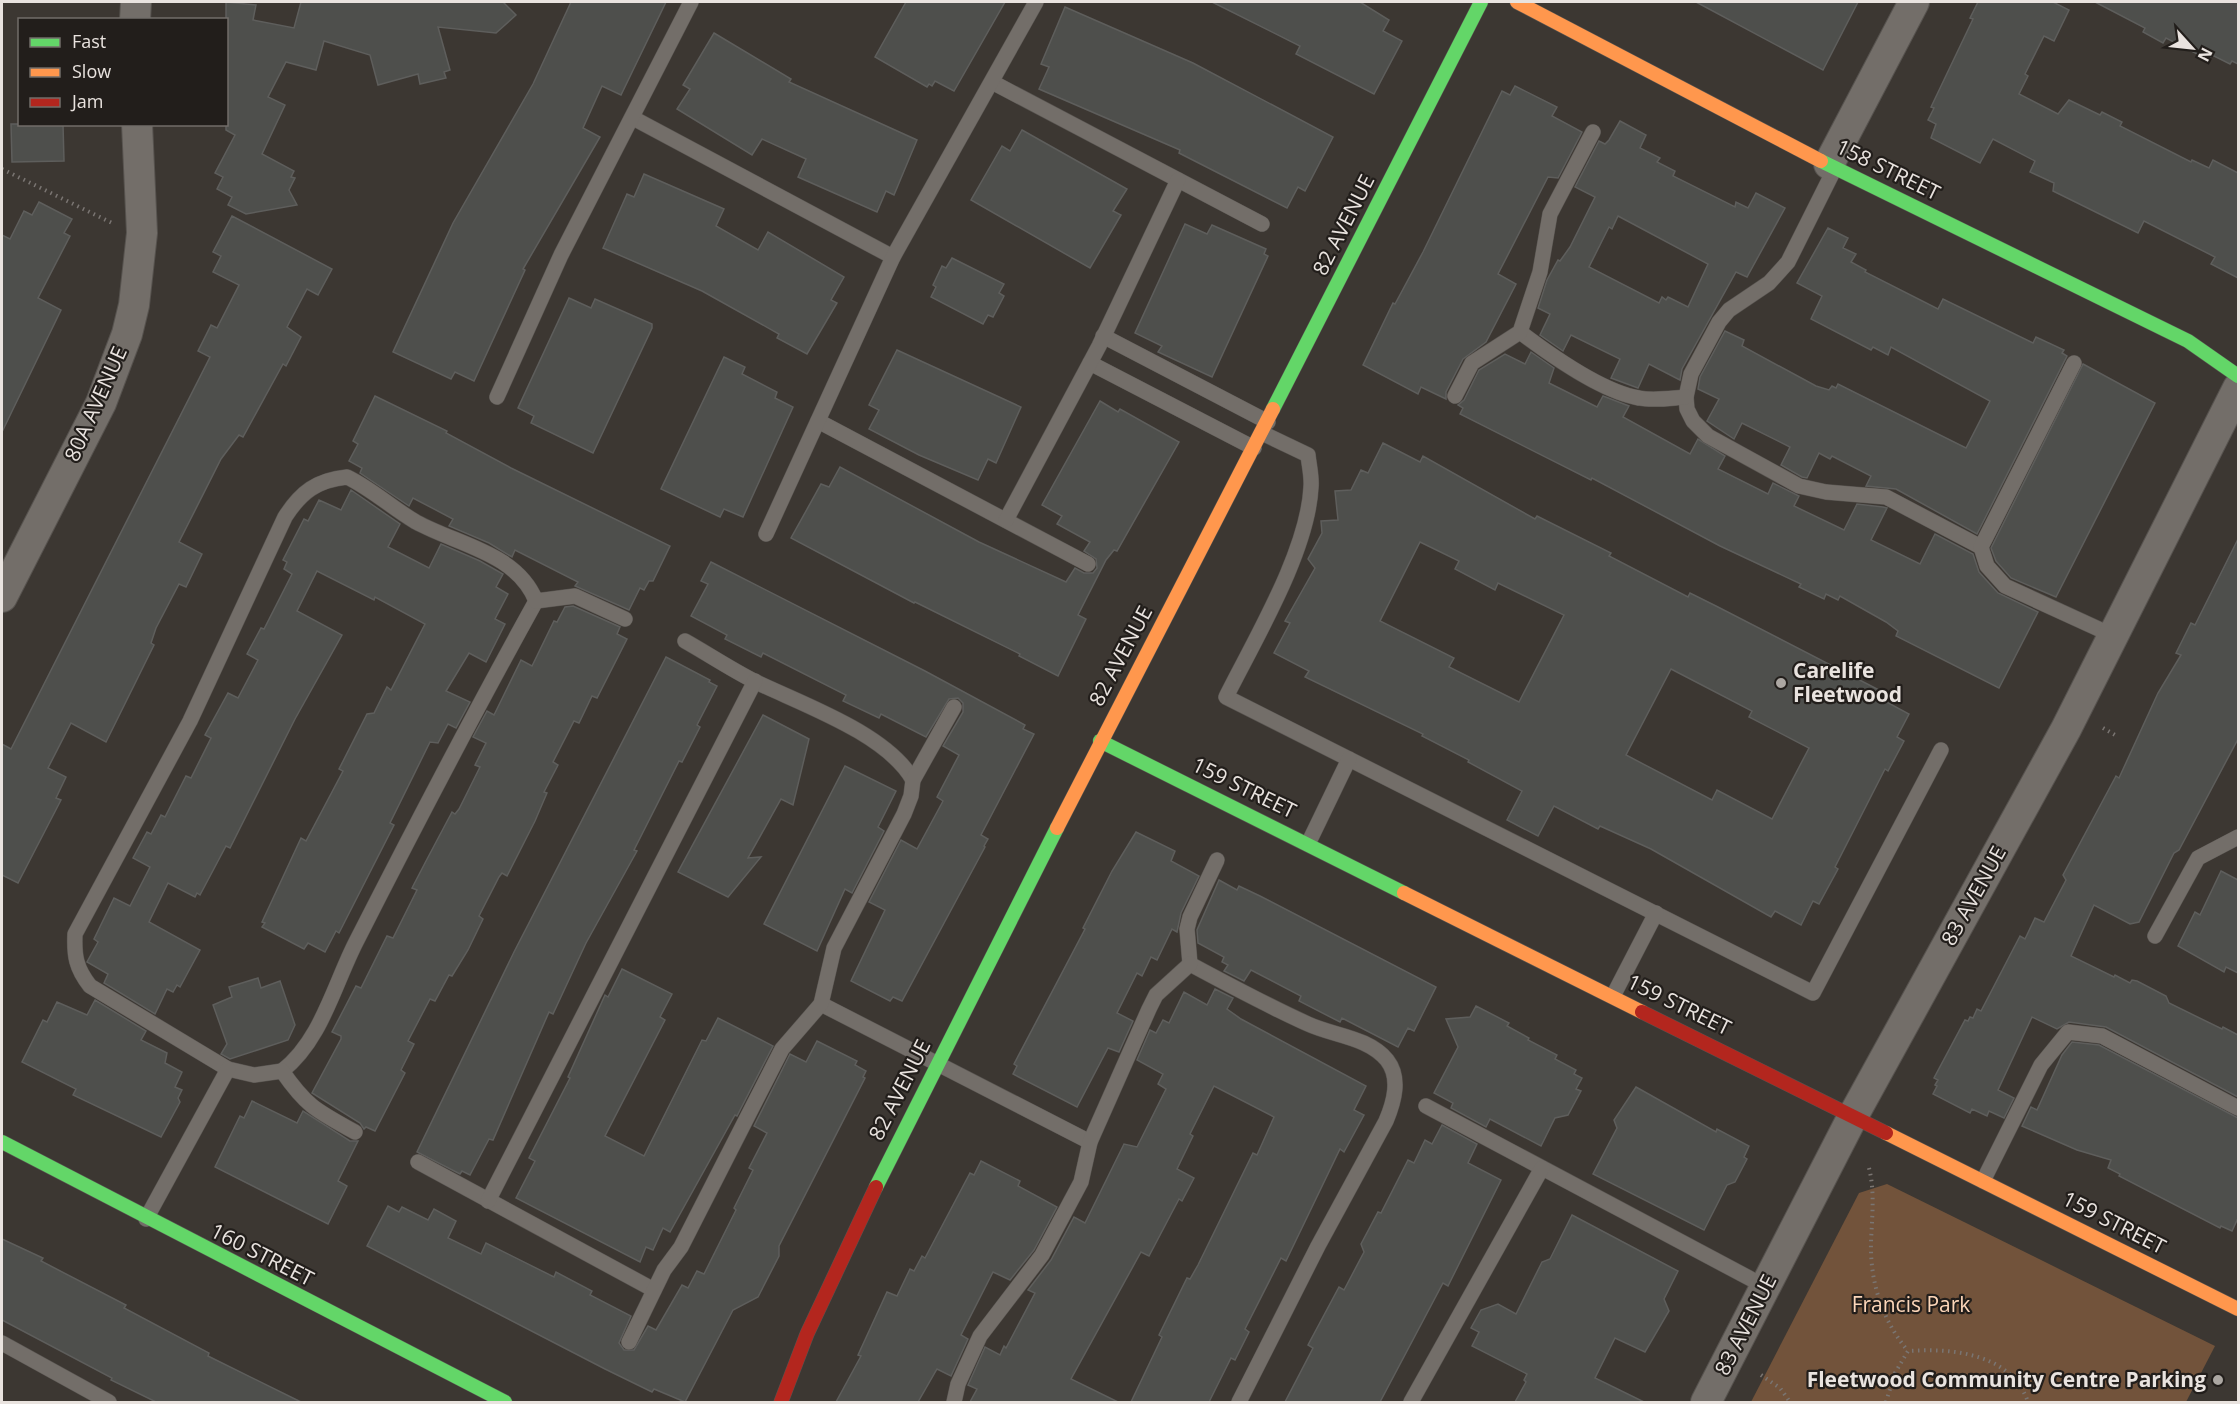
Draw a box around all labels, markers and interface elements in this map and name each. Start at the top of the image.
legend [18,18,228,126]
north arrow [2162,18,2222,78]
text: Fast [72,29,106,53]
text: N [2193,44,2218,66]
text: Slow [72,59,111,83]
text: Jam [70,89,104,113]
street label: 158 STREET [1832,132,1945,207]
street label: 82 AVENUE [1306,169,1380,280]
street label: 80A AVENUE [57,342,133,465]
street label: 82 AVENUE [1082,601,1158,711]
place label: Carelife Fleetwood [1793,656,1902,708]
marker: Carelife Fleetwood [1774,676,1788,690]
street label: 159 STREET [1188,750,1301,825]
street label: 83 AVENUE [1934,841,2012,950]
street label: 159 STREET [1623,967,1736,1042]
street label: 82 AVENUE [862,1034,936,1145]
street label: 159 STREET [2058,1184,2171,1260]
street label: 160 STREET [206,1216,319,1292]
street label: 83 AVENUE [1708,1269,1782,1380]
park label: Francis Park [1852,1290,1970,1318]
place label: Fleetwood Community Centre Parking [1807,1365,2206,1393]
marker: Fleetwood Community Centre Parking [2211,1373,2225,1387]

